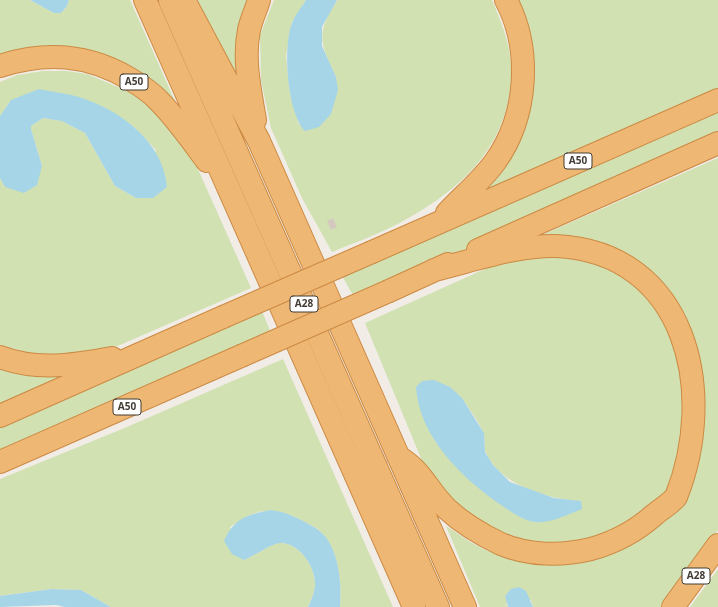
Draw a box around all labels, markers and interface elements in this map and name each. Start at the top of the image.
road number: A50 [120,74,148,90]
road number: A50 [564,153,592,169]
road number: A28 [290,296,318,312]
road number: A50 [113,399,141,415]
road number: A28 [682,568,710,584]

